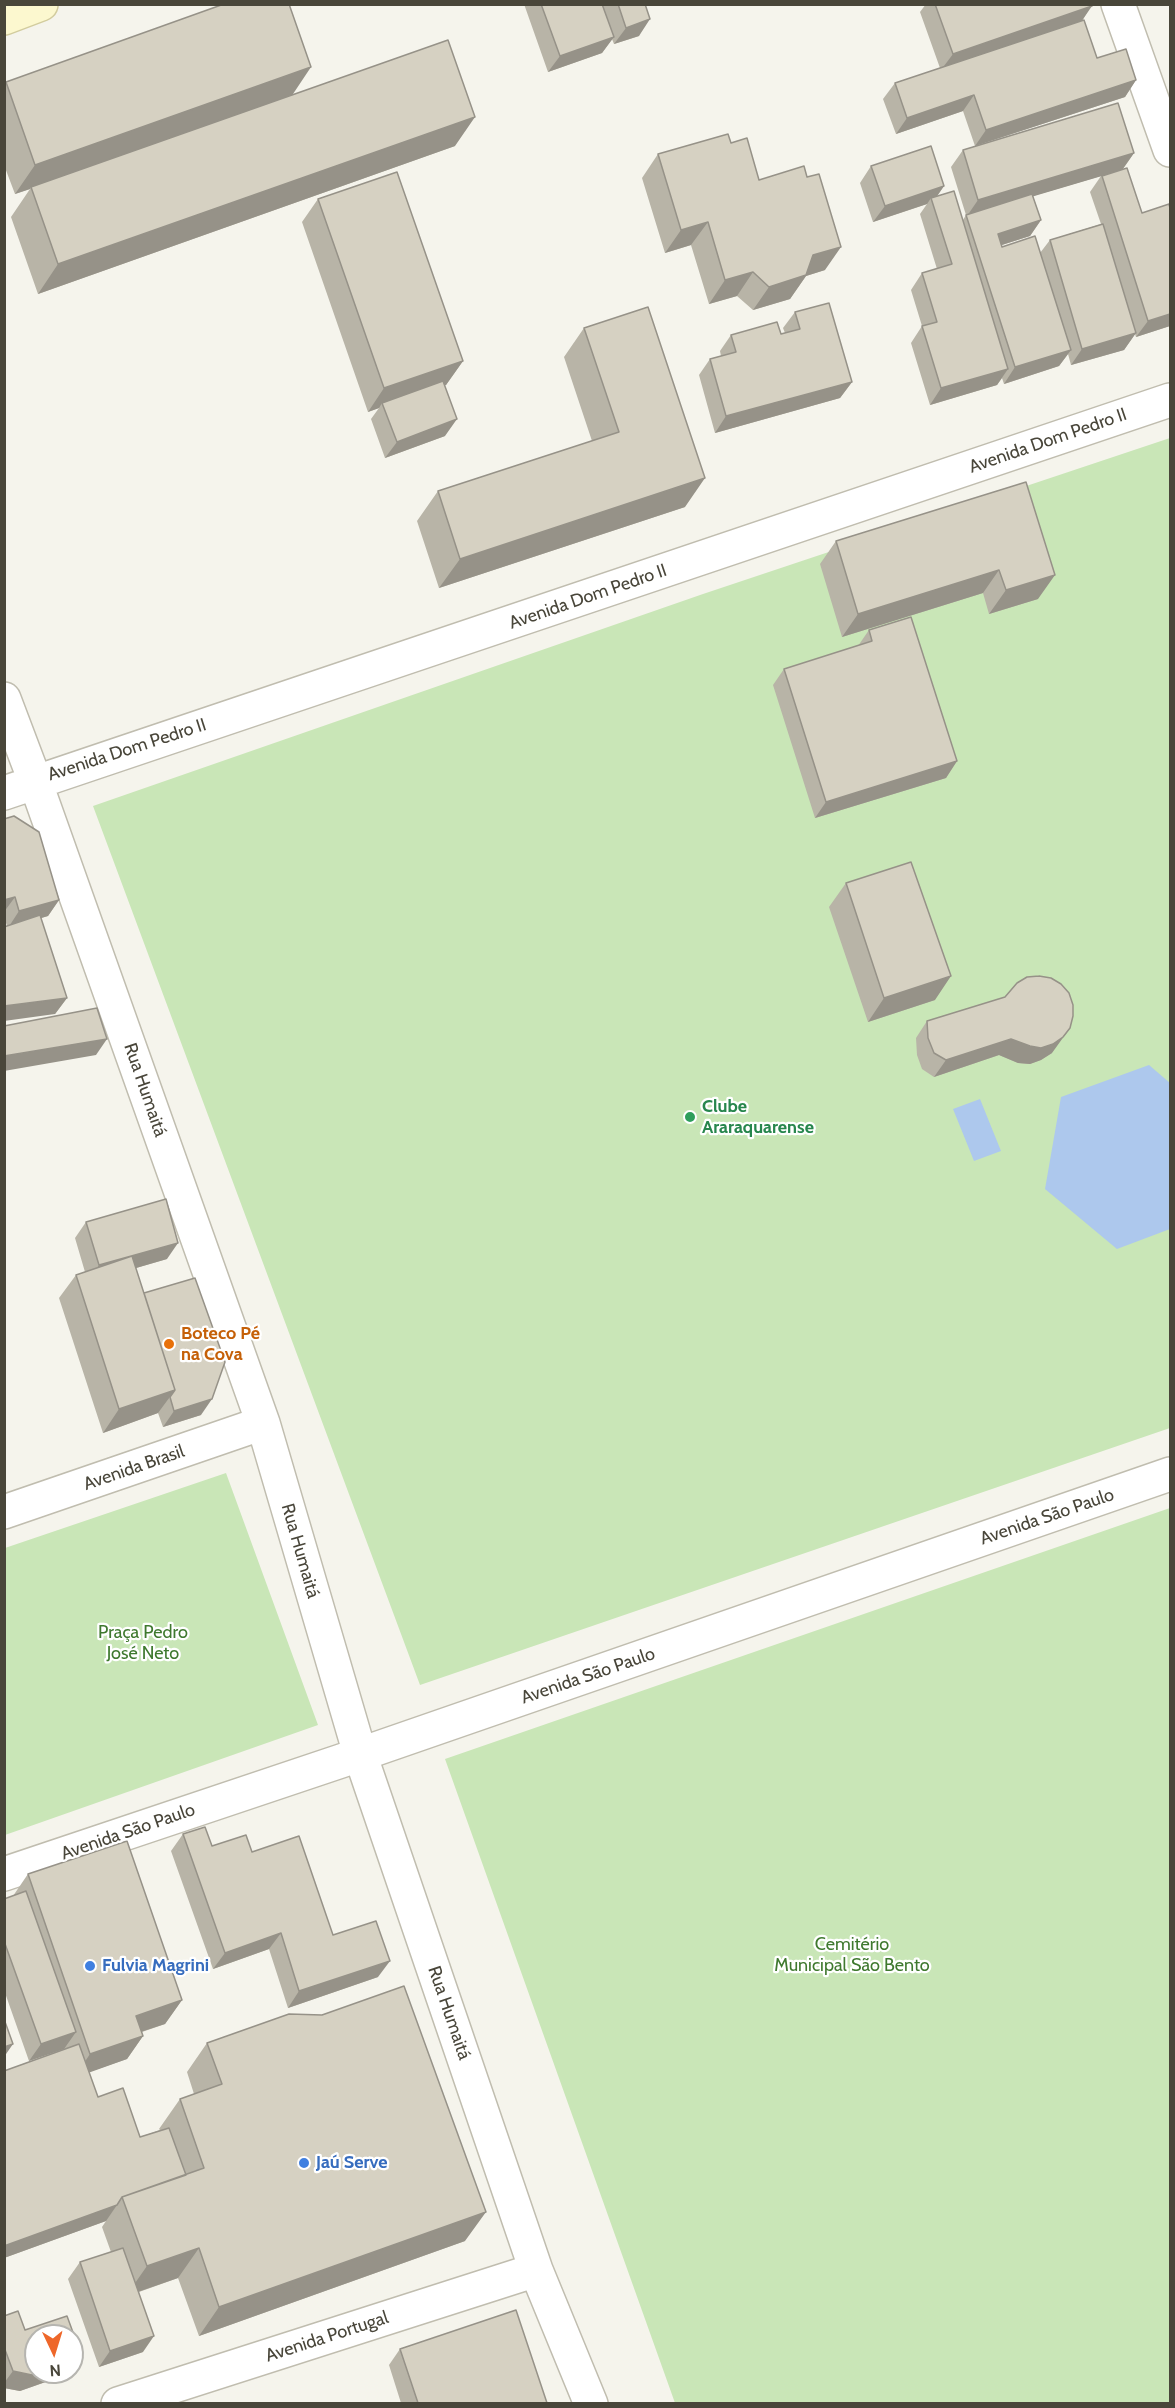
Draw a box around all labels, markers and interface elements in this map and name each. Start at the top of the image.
street label: Avenida Dom Pedro II [966,404,1130,478]
street label: Avenida Dom Pedro II [506,560,670,634]
street label: Avenida Dom Pedro II [45,714,209,786]
street label: Rua Humaitá [119,1040,171,1140]
place label: Clube Araraquarense [702,1096,814,1138]
marker: Clube Araraquarense [683,1110,697,1124]
place label: Boteco Pé na Cova [181,1323,260,1366]
marker: Boteco Pé na Cova [162,1337,176,1351]
street label: Avenida Brasil [81,1441,187,1495]
street label: Avenida São Paulo [977,1484,1117,1550]
street label: Rua Humaitá [276,1501,324,1601]
park label: Praça Pedro José Neto [98,1622,188,1664]
street label: Avenida São Paulo [518,1643,658,1709]
street label: Avenida São Paulo [58,1799,198,1865]
park label: Cemitério Municipal São Bento [774,1934,930,1976]
place label: Fulvia Magrini [102,1955,209,1977]
marker: Fulvia Magrini [83,1959,97,1973]
street label: Rua Humaitá [423,1963,475,2063]
place label: Jaú Serve [316,2152,387,2174]
marker: Jaú Serve [297,2156,311,2170]
street label: Avenida Portugal [263,2307,391,2367]
north arrow [24,2324,84,2384]
text: N [49,2361,61,2380]

